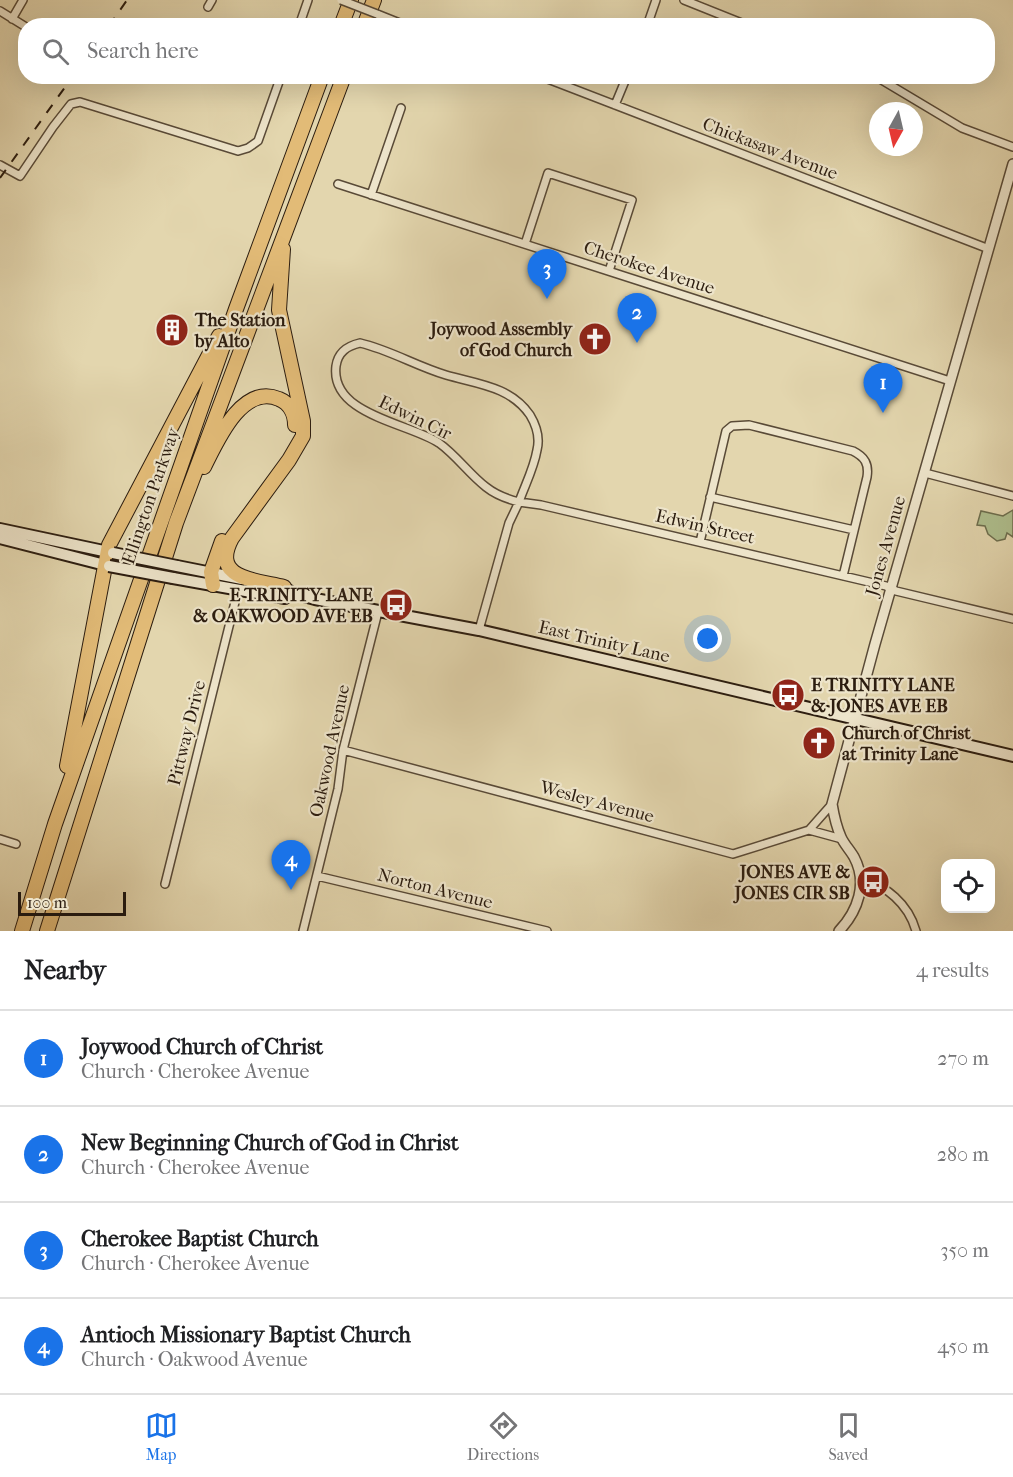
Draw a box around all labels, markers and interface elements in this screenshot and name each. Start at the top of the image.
search box [18,18,995,84]
icon: search [39,35,72,68]
text: Search here [87,38,199,64]
north arrow [869,102,923,156]
street label: Chickasaw Avenue [700,114,841,184]
street label: Cherokee Avenue [581,237,717,299]
pin: 3 [528,250,566,299]
pin: 2 [618,294,656,343]
place label: The Station by Alto [194,310,286,352]
building icon: The Station by Alto [154,312,190,348]
place label: Joywood Assembly of God Church [428,319,573,361]
church icon: Joywood Assembly of God Church [577,321,613,357]
pin: 1 [864,364,902,413]
street label: Edwin Cir [375,391,455,445]
street label: Ellington Parkway [118,424,185,567]
street label: Jones Avenue [861,493,910,600]
street label: Edwin Street [653,505,757,549]
place label: E TRINITY LANE & OAKWOOD AVE EB [193,585,373,627]
bus stop icon: E TRINITY LANE & OAKWOOD AVE EB [378,587,414,623]
street label: East Trinity Lane [536,617,672,667]
your location [693,624,722,653]
place label: E TRINITY LANE & JONES AVE EB [811,675,955,717]
bus stop icon: E TRINITY LANE & JONES AVE EB [770,677,806,713]
street label: Pittway Drive [164,678,210,788]
street label: Oakwood Avenue [306,683,354,819]
place label: Church of Christ at Trinity Lane [842,723,971,765]
church icon: Church of Christ at Trinity Lane [801,725,837,761]
street label: Wesley Avenue [537,776,656,827]
pin: 4 [272,840,310,890]
map controls [941,859,995,913]
button: locate [941,859,995,913]
place label: JONES AVE & JONES CIR SB [733,862,850,904]
bus stop icon: JONES AVE & JONES CIR SB [855,864,891,900]
street label: Norton Avenue [375,865,495,913]
scale bar [18,889,126,916]
text: 100 m [27,893,67,912]
text: Nearby [24,955,106,986]
text: 4 results [916,959,989,982]
text: Joywood Church of Christ [81,1034,323,1060]
text: 1 [40,1047,47,1070]
text: 270 m [937,1047,989,1070]
text: Church · Cherokee Avenue [81,1060,309,1083]
text: New Beginning Church of God in Christ [81,1130,459,1156]
text: 2 [38,1143,49,1166]
text: 280 m [937,1143,989,1166]
text: Church · Cherokee Avenue [81,1156,309,1179]
text: Cherokee Baptist Church [81,1226,319,1252]
text: 3 [39,1239,48,1262]
text: 350 m [940,1239,989,1262]
text: Church · Cherokee Avenue [81,1252,309,1275]
text: Antioch Missionary Baptist Church [81,1322,411,1348]
text: 4 [38,1335,49,1358]
text: 450 m [937,1335,989,1358]
text: Church · Oakwood Avenue [81,1348,308,1371]
tab: Map [145,1409,178,1464]
tab: Directions [467,1409,539,1464]
tab: Saved [829,1409,868,1464]

